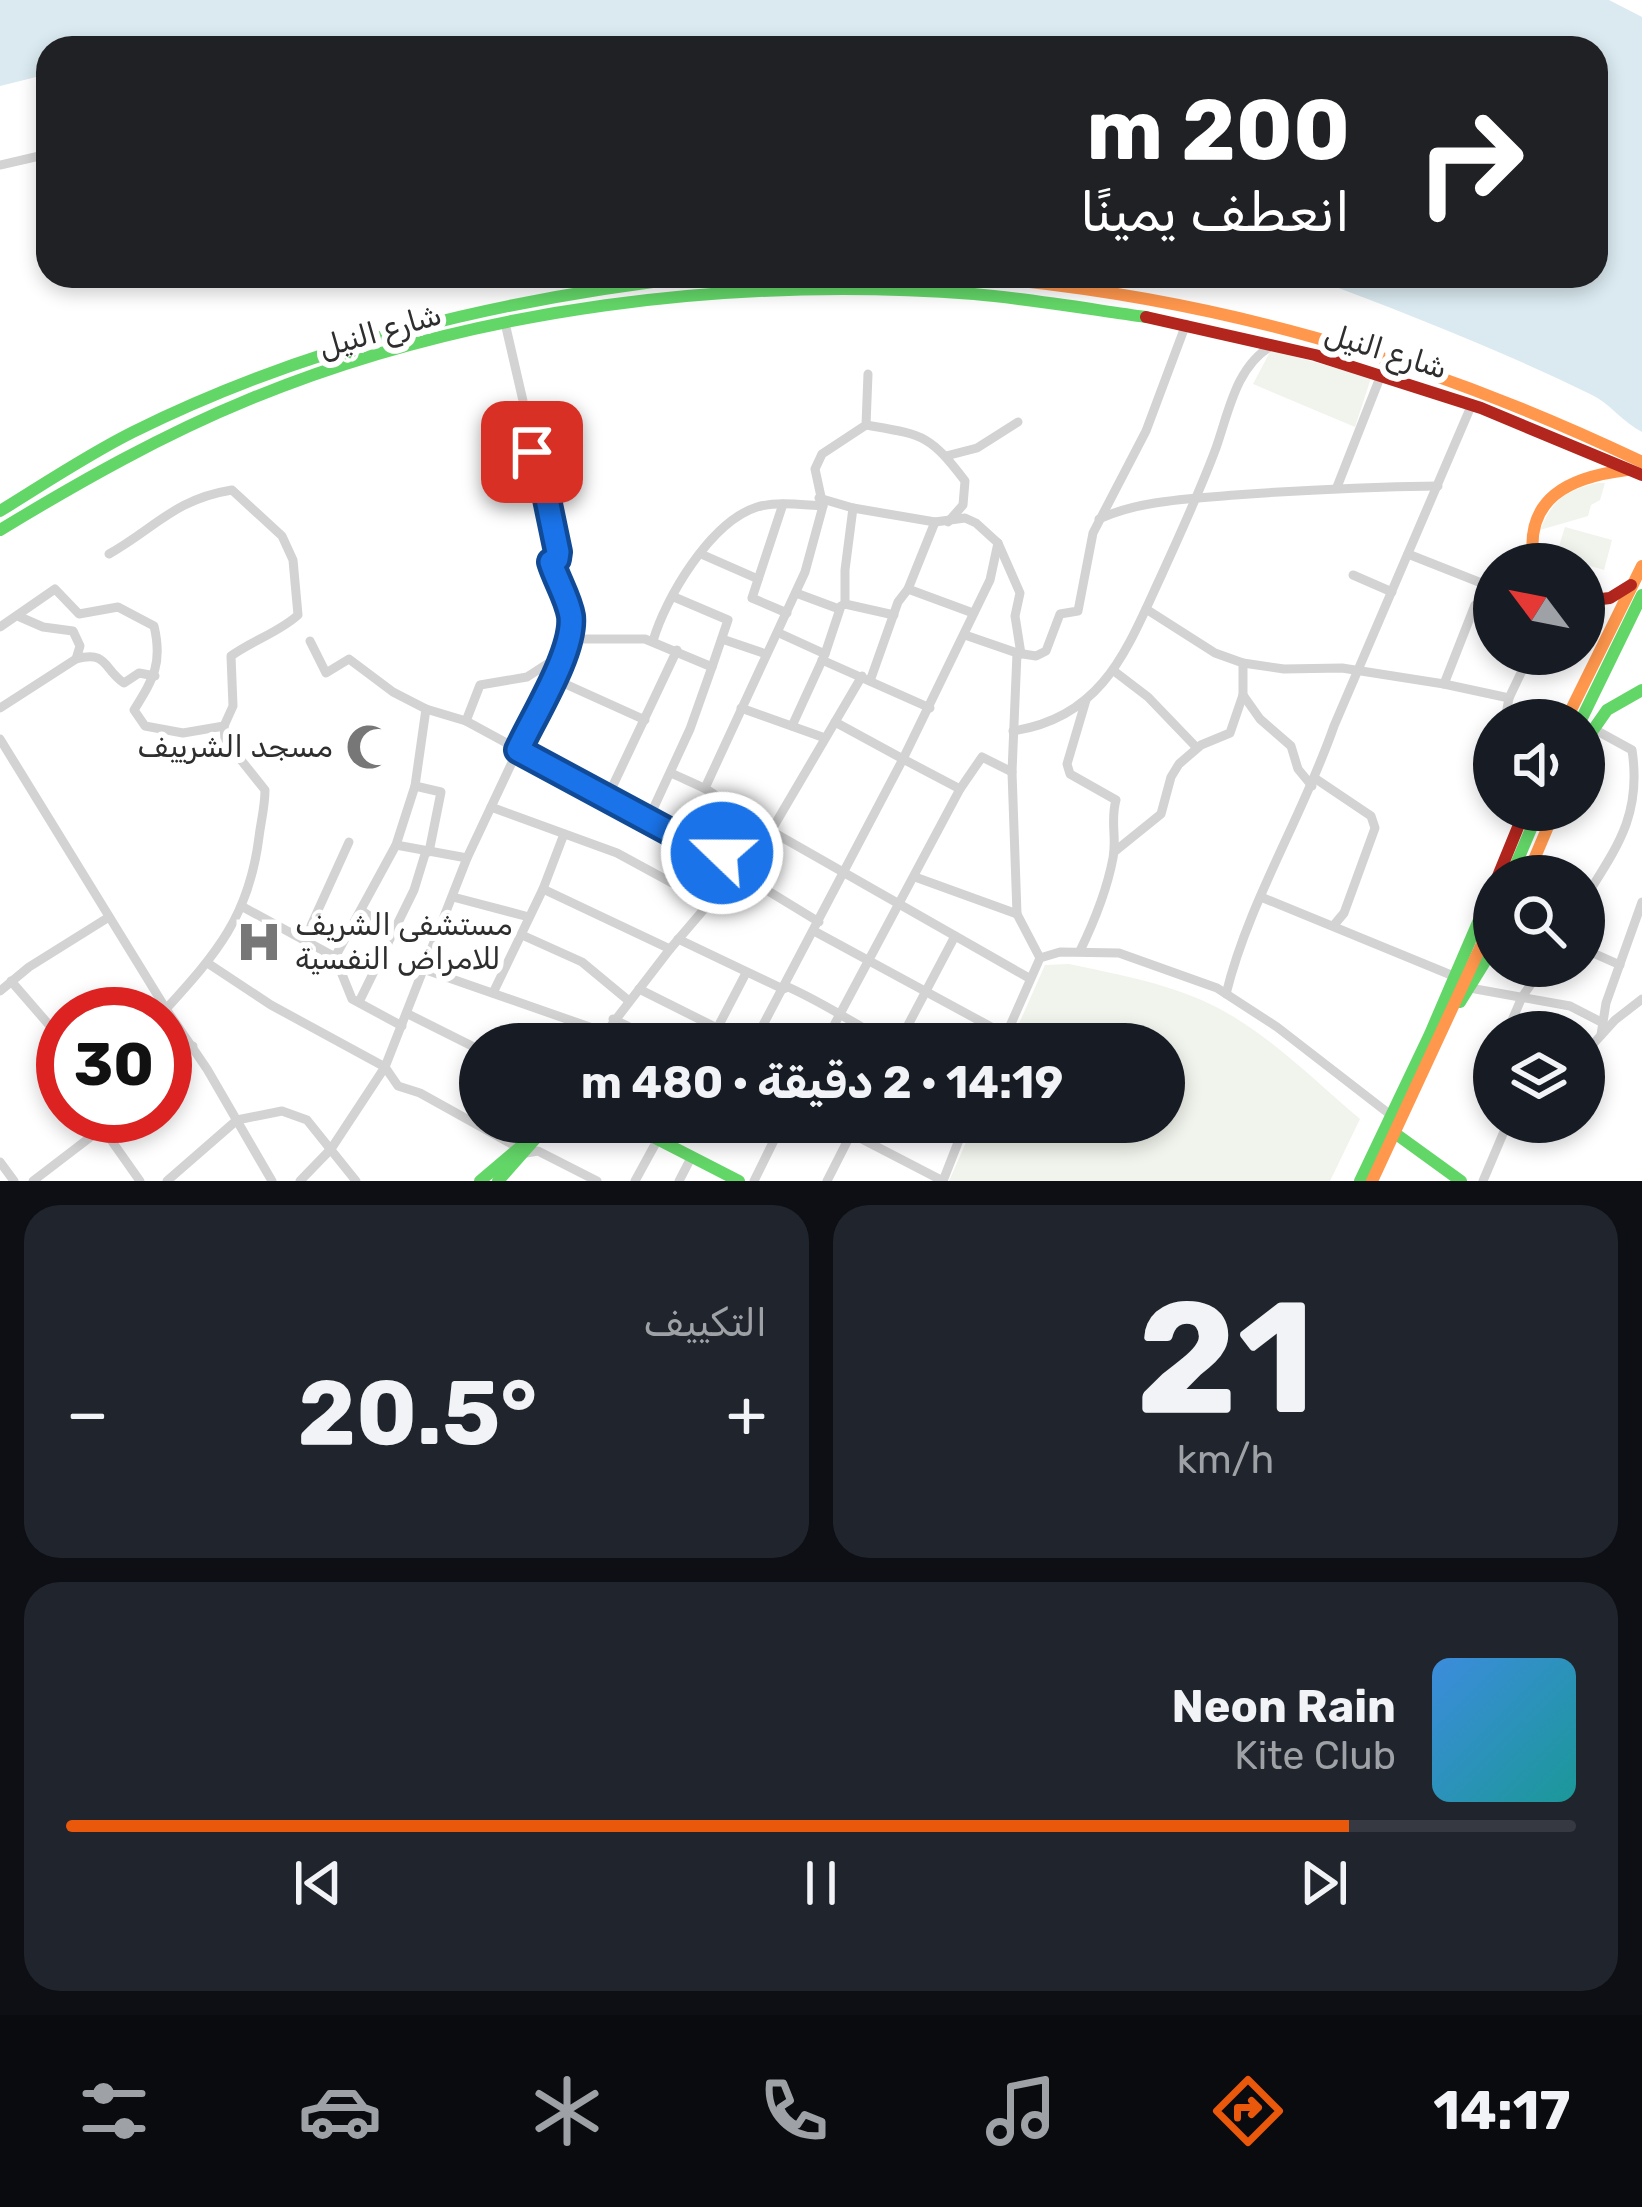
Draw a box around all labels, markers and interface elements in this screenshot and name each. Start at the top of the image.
text: 200 m [1086,80,1350,180]
icon: right [1392,84,1548,240]
text: انعطف يمينًا [1080,181,1350,245]
street label: شارع النيل [314,296,446,368]
street label: شارع النيل [1320,315,1452,389]
pin [481,401,583,503]
icon: arrive [499,419,565,485]
north arrow [1473,543,1605,675]
map controls [1473,543,1605,1143]
button: sound [1473,699,1605,831]
mosque icon: مسجد الشرييف [344,722,394,772]
place label: مسجد الشرييف [137,729,333,765]
position arrow [659,790,785,916]
button: search [1473,855,1605,987]
place label: مستشفى الشريف للامراض النفسية [295,907,513,977]
hospital icon: مستشفى الشريف للامراض النفسية [234,917,284,967]
speed limit sign: 30 [36,987,192,1143]
button: layers [1473,1011,1605,1143]
text: 14:19 · 2 دقيقة · 480 m [581,1056,1063,1109]
text: 21 [1136,1266,1315,1451]
text: التكييف [643,1300,767,1346]
text: 20.5° [298,1360,537,1467]
text: − [66,1374,109,1453]
text: + [726,1374,767,1453]
text: km/h [1177,1437,1274,1483]
text: Neon Rain [1171,1680,1396,1733]
text: Kite Club [1234,1733,1396,1779]
icon: previous [285,1850,351,1916]
icon: pause [788,1850,854,1916]
icon: next [1291,1850,1357,1916]
icon: filters [72,2069,156,2153]
icon: car [298,2069,382,2153]
icon: climate [525,2069,609,2153]
icon: phone [752,2069,836,2153]
icon: music [979,2069,1063,2153]
icon: directions [1206,2069,1290,2153]
text: 14:17 [1433,2079,1571,2143]

